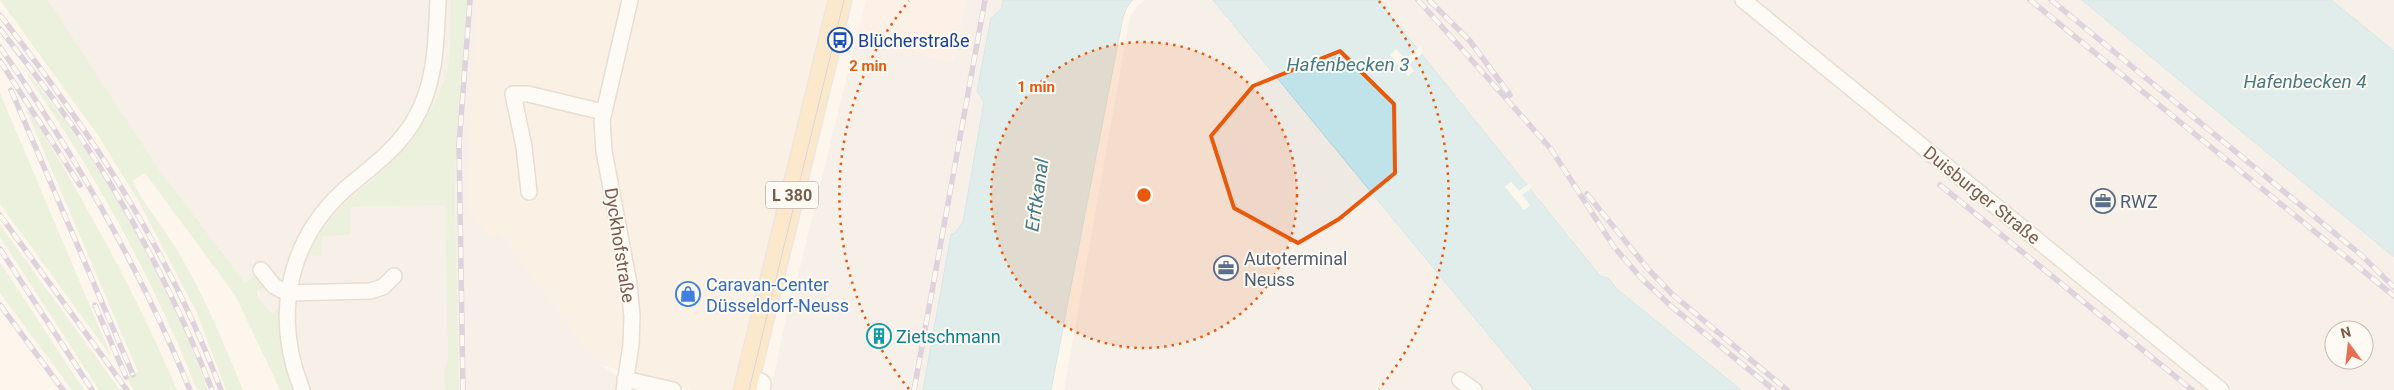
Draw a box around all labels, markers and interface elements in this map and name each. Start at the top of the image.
bus stop icon: Blücherstraße [827,27,853,53]
place label: Blücherstraße [858,30,969,51]
water label: Hafenbecken 3 [1286,53,1410,76]
text: 2 min [849,57,887,75]
water label: Hafenbecken 4 [2243,70,2367,93]
text: 1 min [1017,78,1055,96]
street label: Duisburger Straße [1919,142,2045,248]
water label: Erftkanal [1021,157,1054,233]
road number: L 380 [766,182,818,208]
street label: Dyckhofstraße [601,186,639,304]
centre of rings [1135,186,1153,204]
office icon: RWZ [2090,188,2116,214]
place label: RWZ [2120,191,2158,212]
place label: Autoterminal Neuss [1244,248,1347,290]
office icon: Autoterminal Neuss [1213,255,1239,281]
place label: Caravan-Center Düsseldorf-Neuss [706,274,849,316]
shop icon: Caravan-Center Düsseldorf-Neuss [675,281,701,307]
north arrow [2324,320,2374,370]
building icon: Zietschmann [866,323,892,349]
text: N [2339,323,2352,341]
place label: Zietschmann [896,326,1001,347]

